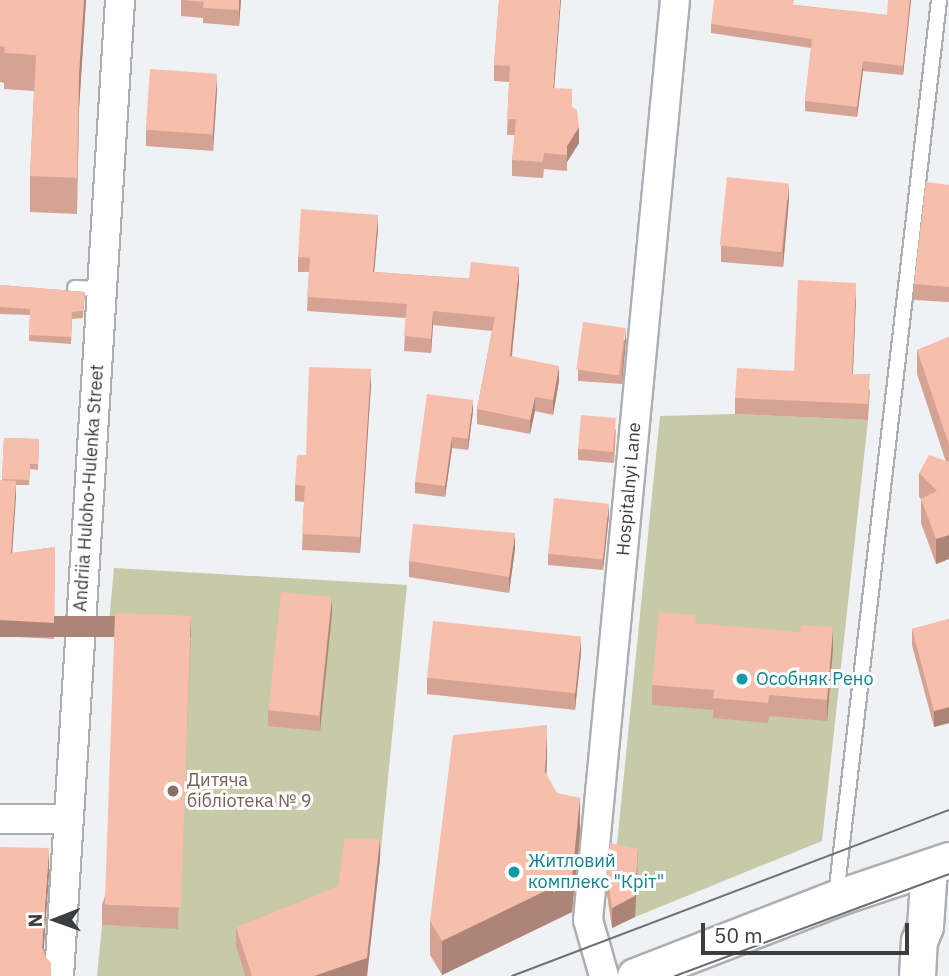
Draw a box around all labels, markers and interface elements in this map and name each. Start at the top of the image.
street label: Andriia Huloho-Hulenka Street [70,364,108,612]
street label: Hospitalnyi Lane [612,421,646,557]
place label: Особняк Рено [756,668,873,690]
marker: Особняк Рено [734,671,750,687]
place label: Дитяча бібліотека № 9 [187,770,312,812]
marker: Дитяча бібліотека № 9 [165,783,181,799]
place label: Житловий комплекс "Кріт" [528,851,664,894]
marker: Житловий комплекс "Кріт" [506,864,522,880]
north arrow [21,885,91,955]
scale bar [704,909,912,953]
text: N [23,913,47,927]
text: 50 m [714,921,763,949]

